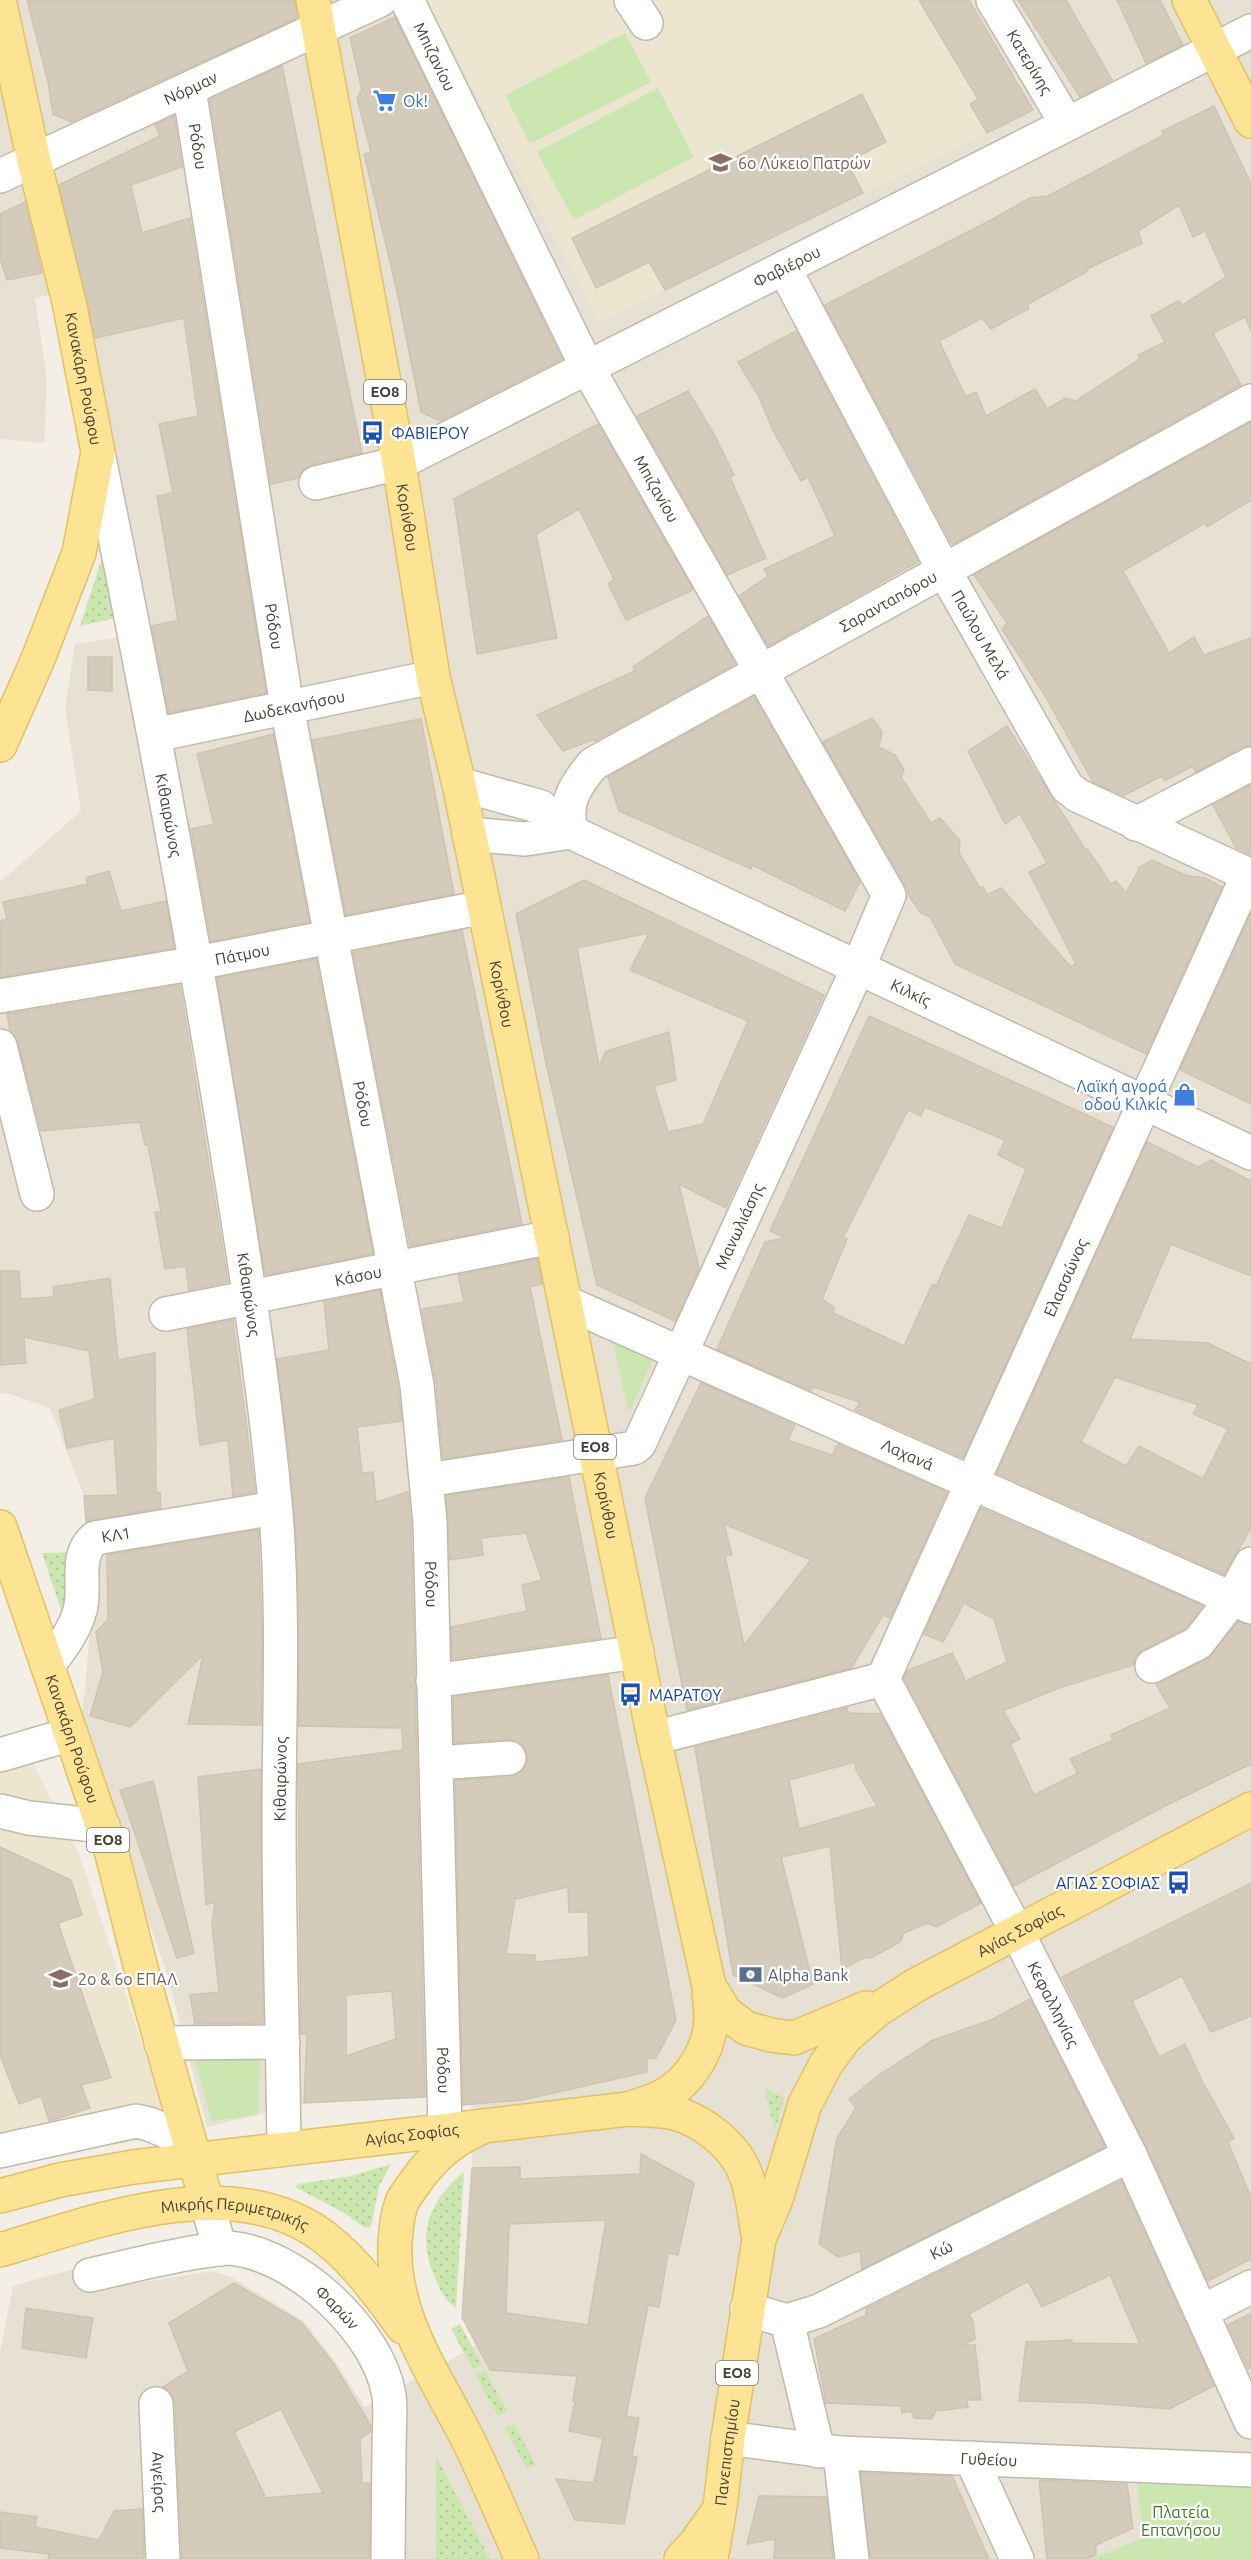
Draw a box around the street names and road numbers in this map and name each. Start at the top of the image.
street label: Μπιζανίου [410,19,459,94]
street label: Κατερίνης [1004,26,1056,98]
street label: Νόρμαν [161,68,220,108]
street label: Ρόδου [186,122,211,171]
street label: Φαβιέρου [750,242,823,291]
street label: Κανακάρη Ρούφου [62,311,105,447]
road number: ΕΟ8 [364,380,406,404]
street label: Μπιζανίου [630,452,683,525]
street label: Κορίνθου [393,482,422,553]
street label: Σαρανταπόρου [836,567,940,635]
street label: Παύλου Μελά [948,587,1013,683]
street label: Ρόδου [262,602,287,651]
street label: Δωδεκανήσου [241,687,347,725]
street label: Κιθαιρώνος [152,772,186,859]
street label: Πάτμου [214,940,271,968]
street label: Κορίνθου [486,959,518,1029]
street label: Κιλκίς [888,975,934,1010]
street label: Ρόδου [350,1079,376,1129]
street label: Μανωλιάσης [711,1180,768,1272]
street label: Ελασσώνος [1040,1236,1092,1319]
street label: Κιθαιρώνος [234,1251,264,1338]
street label: Κάσου [333,1262,383,1289]
road number: ΕΟ8 [574,1435,616,1459]
street label: Λαχανά [879,1435,937,1474]
street label: Κορίνθου [591,1470,622,1541]
street label: ΚΛ1 [100,1523,132,1546]
street label: Ρόδου [422,1561,441,1608]
street label: Κανακάρη Ρούφου [42,1672,103,1806]
street label: Κιθαιρώνος [270,1737,291,1821]
road number: ΕΟ8 [87,1828,129,1852]
street label: Αγίας Σοφίας [974,1901,1066,1960]
street label: Κεφαλληνίας [1024,1959,1083,2051]
street label: Ρόδου [434,2047,453,2094]
street label: Αγίας Σοφίας [364,2120,460,2149]
street label: Μικρής Περιμετρικής [160,2194,312,2235]
street label: Κώ [927,2236,956,2263]
street label: Φαρών [312,2282,363,2333]
road number: ΕΟ8 [716,2361,758,2385]
street label: Πανεπιστημίου [711,2397,743,2507]
street label: Γυθείου [960,2449,1018,2469]
street label: Αιγείρας [149,2451,170,2513]

